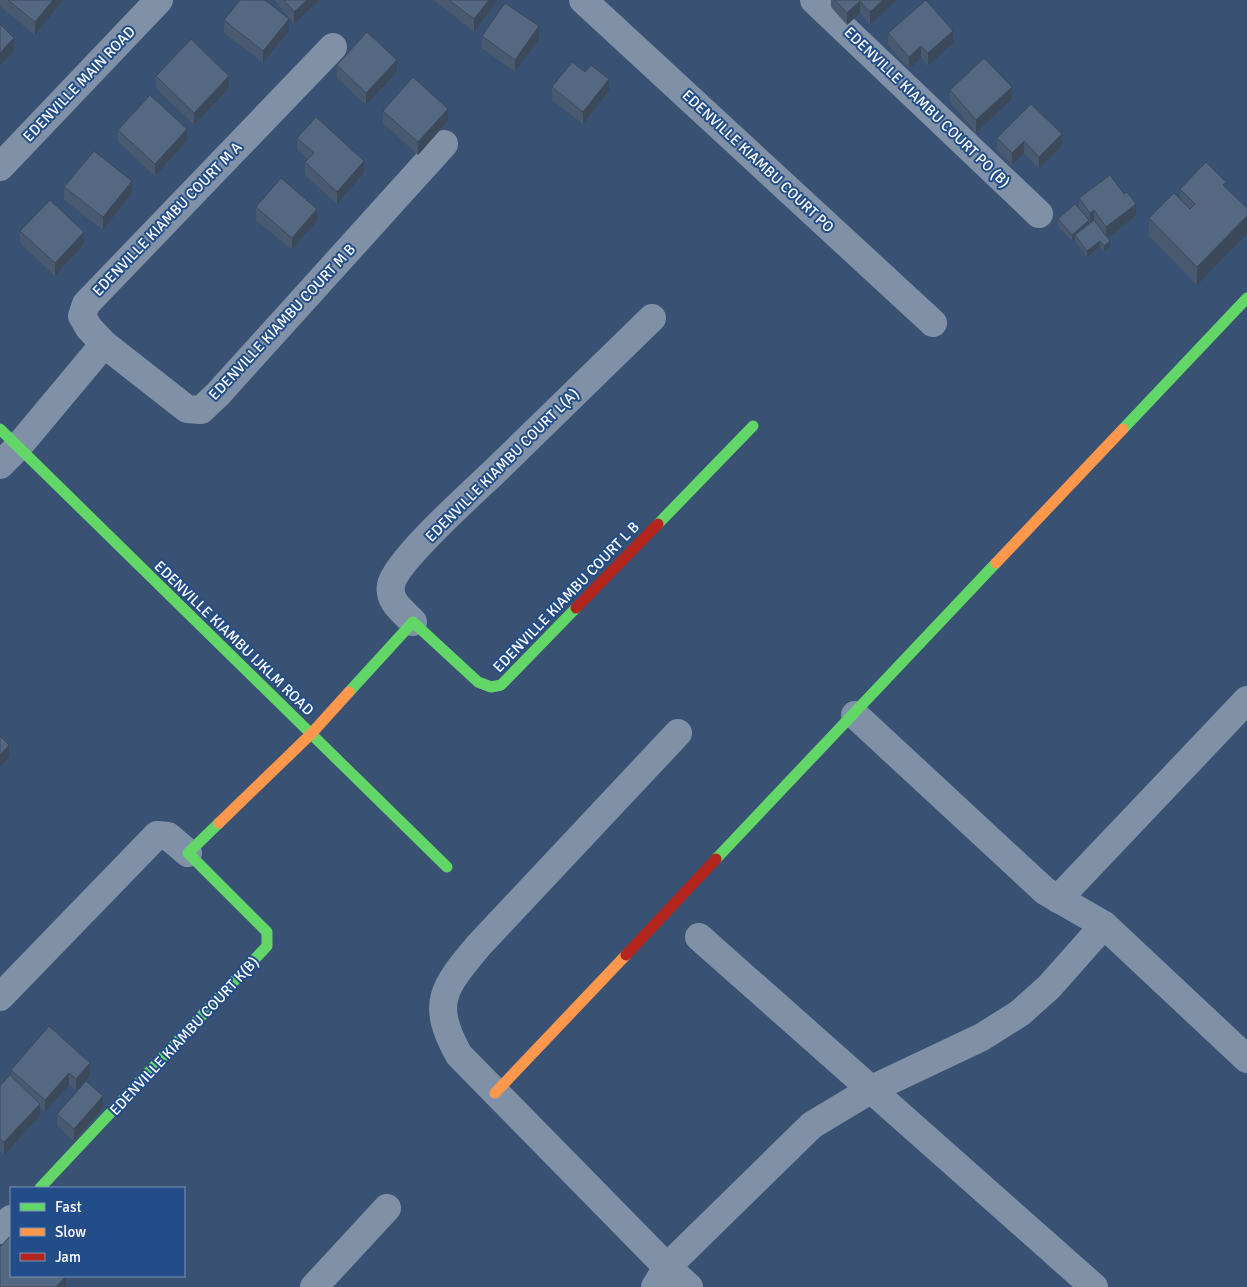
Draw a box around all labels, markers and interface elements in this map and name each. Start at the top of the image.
street label: EDENVILLE MAIN ROAD [19,23,139,145]
street label: EDENVILLE KIAMBU COURT PO (B) [840,23,1014,191]
street label: EDENVILLE KIAMBU COURT PO [678,86,838,236]
street label: EDENVILLE KIAMBU COURT M A [89,138,245,300]
street label: EDENVILLE KIAMBU COURT M B [205,240,359,404]
street label: EDENVILLE KIAMBU COURT L(A) [421,384,583,546]
street label: EDENVILLE KIAMBU COURT L B [489,518,643,676]
street label: EDENVILLE KIAMBU IJKLM ROAD [151,557,317,719]
street label: EDENVILLE KIAMBU COURT K(B) [106,953,262,1119]
legend [10,1187,185,1277]
text: Fast [55,1198,82,1216]
text: Slow [55,1223,86,1241]
text: Jam [55,1248,81,1266]

